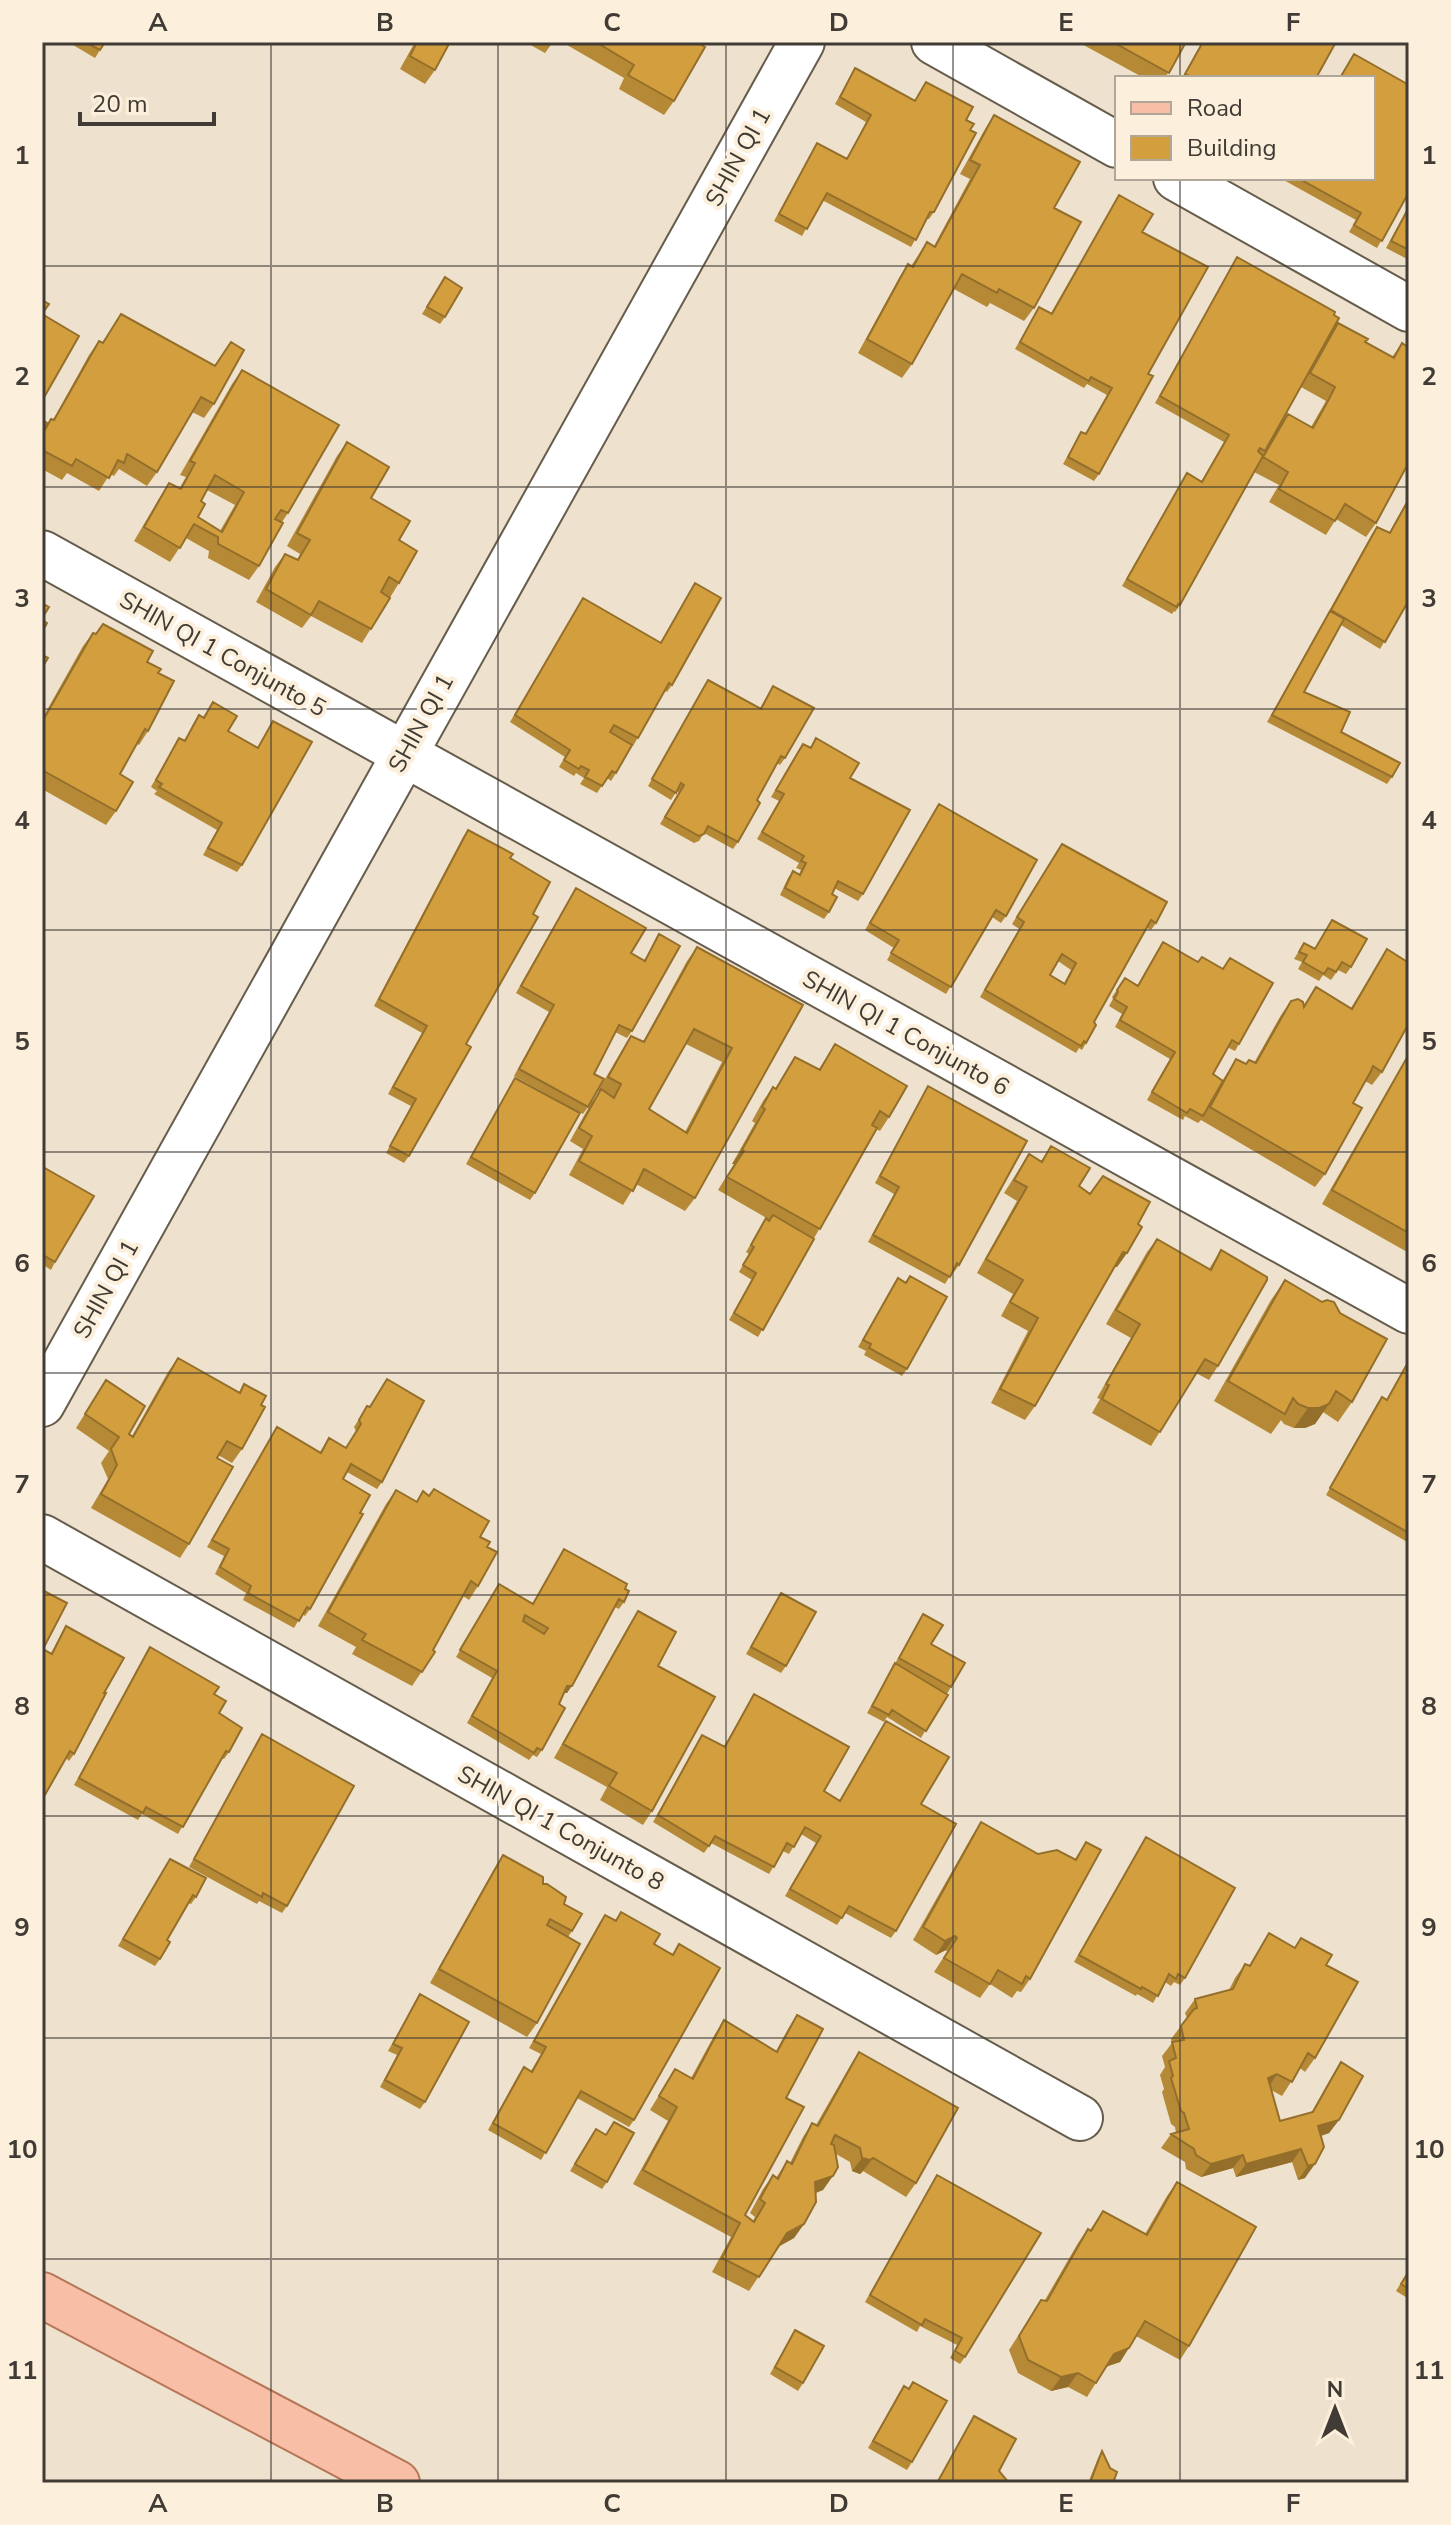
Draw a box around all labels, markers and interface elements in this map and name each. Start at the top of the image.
text: A [148,5,168,40]
text: B [376,5,394,40]
text: C [603,5,621,40]
text: D [829,5,849,40]
text: E [1058,5,1074,40]
text: F [1286,5,1300,40]
scale bar [80,76,214,126]
legend [1115,76,1375,180]
text: 20 m [92,88,148,120]
text: Road [1187,92,1243,124]
street label: SHIN QI 1 [698,102,778,212]
text: Building [1187,132,1277,164]
text: 1 [14,138,30,173]
text: 1 [1421,138,1437,173]
text: 2 [14,359,30,394]
text: 2 [1421,359,1437,394]
text: 3 [14,581,30,616]
text: 3 [1421,581,1437,616]
street label: SHIN QI 1 Conjunto 5 [114,584,332,724]
street label: SHIN QI 1 [381,668,461,778]
text: 4 [14,803,30,838]
text: 4 [1421,803,1437,838]
street label: SHIN QI 1 Conjunto 6 [797,963,1015,1103]
text: 5 [14,1024,30,1059]
text: 5 [1421,1024,1437,1059]
street label: SHIN QI 1 [66,1234,146,1344]
text: 6 [14,1246,30,1281]
text: 6 [1421,1246,1437,1281]
text: 7 [14,1467,30,1502]
text: 7 [1421,1467,1437,1502]
text: 8 [14,1689,30,1724]
text: 8 [1421,1689,1437,1724]
street label: SHIN QI 1 Conjunto 8 [452,1758,670,1898]
text: 9 [14,1910,30,1945]
text: 9 [1421,1910,1437,1945]
text: 10 [6,2132,38,2167]
text: 10 [1413,2132,1445,2167]
text: 11 [6,2353,38,2388]
text: 11 [1413,2353,1445,2388]
north arrow [1295,2369,1375,2449]
text: N [1327,2375,1343,2405]
text: A [148,2486,168,2521]
text: B [376,2486,394,2521]
text: C [603,2486,621,2521]
text: D [829,2486,849,2521]
text: E [1058,2486,1074,2521]
text: F [1286,2486,1300,2521]

